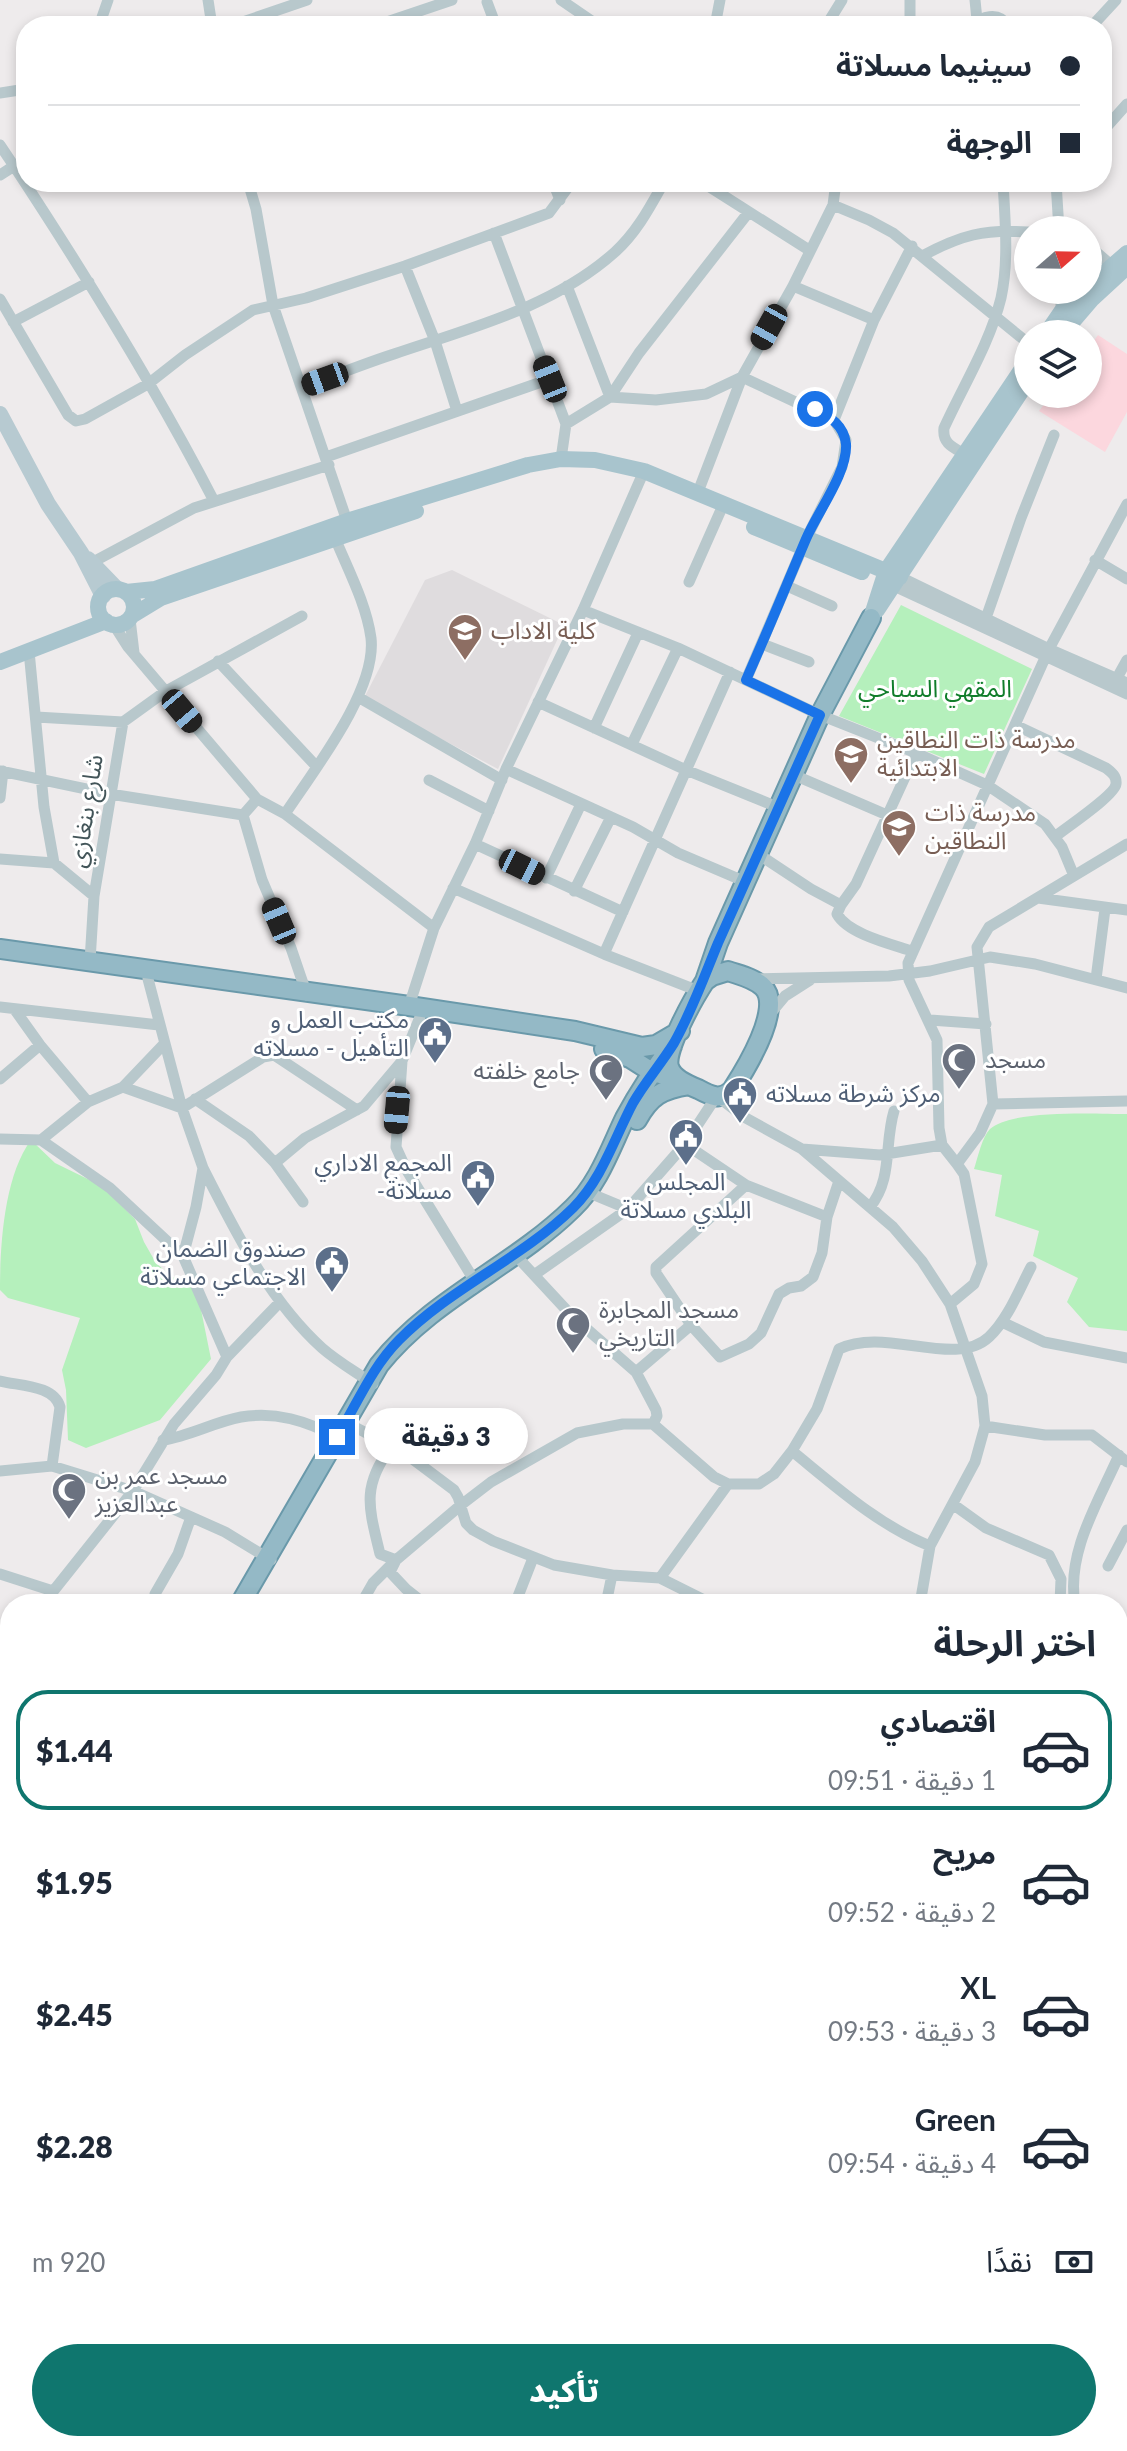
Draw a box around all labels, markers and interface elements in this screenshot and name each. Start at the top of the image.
text: سينيما مسلاتة [836,46,1032,82]
text: الوجهة [947,123,1032,159]
north arrow [1014,216,1102,304]
map controls [1014,216,1102,408]
car [747,300,791,354]
button: layers [1014,320,1102,408]
car [530,352,570,406]
car [298,360,352,398]
route start [797,391,833,427]
school or university icon: كلية الاداب [446,612,484,662]
place label: كلية الاداب [491,615,597,645]
park label: المقهي السياحي [858,673,1012,708]
car [157,685,207,737]
place label: مدرسة ذات النطاقين الابتدائية [877,724,1076,781]
school or university icon: مدرسة ذات النطاقين الابتدائية [832,735,870,785]
street label: شارع بنغازي [61,752,113,870]
place label: مدرسة ذات النطاقين [925,797,1036,854]
school or university icon: مدرسة ذات النطاقين [880,808,918,858]
car [495,846,549,888]
car [259,894,299,948]
place label: مكتب العمل و التأهيل - مسلاته [253,1004,409,1061]
public building icon: مكتب العمل و التأهيل - مسلاته [416,1015,454,1065]
mosque icon: مسجد [940,1041,978,1091]
place label: مسجد [985,1044,1046,1073]
mosque icon: جامع خلفته [587,1052,625,1102]
place label: جامع خلفته [474,1055,580,1088]
public building icon: مركز شرطة مسلاته [721,1075,759,1125]
place label: مركز شرطة مسلاته [766,1078,941,1108]
car [383,1085,411,1135]
public building icon: المجلس البلدي مسلاتة [667,1117,705,1167]
place label: المجمع الاداري -مسلاتة [314,1147,452,1204]
public building icon: المجمع الاداري -مسلاتة [459,1158,497,1208]
place label: المجلس البلدي مسلاتة [621,1166,751,1229]
place label: صندوق الضمان الاجتماعي مسلاتة [140,1233,306,1296]
public building icon: صندوق الضمان الاجتماعي مسلاتة [313,1244,351,1294]
place label: مسجد المجابرة التاريخي [599,1294,739,1357]
mosque icon: مسجد المجابرة التاريخي [554,1305,592,1355]
callout: 3 دقيقة [365,1409,529,1465]
route end [319,1419,355,1455]
text: 3 دقيقة [402,1420,491,1452]
place label: مسجد عمر بن عبدالعزيز [94,1460,228,1518]
mosque icon: مسجد عمر بن عبدالعزيز [50,1471,88,1521]
text: اختر الرحلة [934,1620,1096,1664]
text: اقتصادي [881,1702,996,1738]
icon: car [1020,1714,1092,1786]
text: $1.44 [36,1732,113,1768]
text: 1 دقيقة · 09:51 [828,1764,996,1796]
text: مريح [933,1834,996,1870]
icon: car [1020,1846,1092,1918]
text: $1.95 [36,1864,113,1900]
text: 2 دقيقة · 09:52 [828,1896,996,1928]
text: XL [960,1969,996,2005]
icon: car [1020,1978,1092,2050]
text: $2.45 [36,1996,113,2032]
text: 3 دقيقة · 09:53 [828,2015,996,2047]
text: Green [915,2101,996,2137]
icon: car [1020,2110,1092,2182]
text: $2.28 [36,2128,113,2164]
text: 4 دقيقة · 09:54 [828,2147,996,2179]
icon: cash [1052,2240,1096,2284]
text: نقدًا [986,2242,1032,2278]
text: 920 m [32,2246,105,2278]
button: تأكيد [32,2344,1096,2436]

